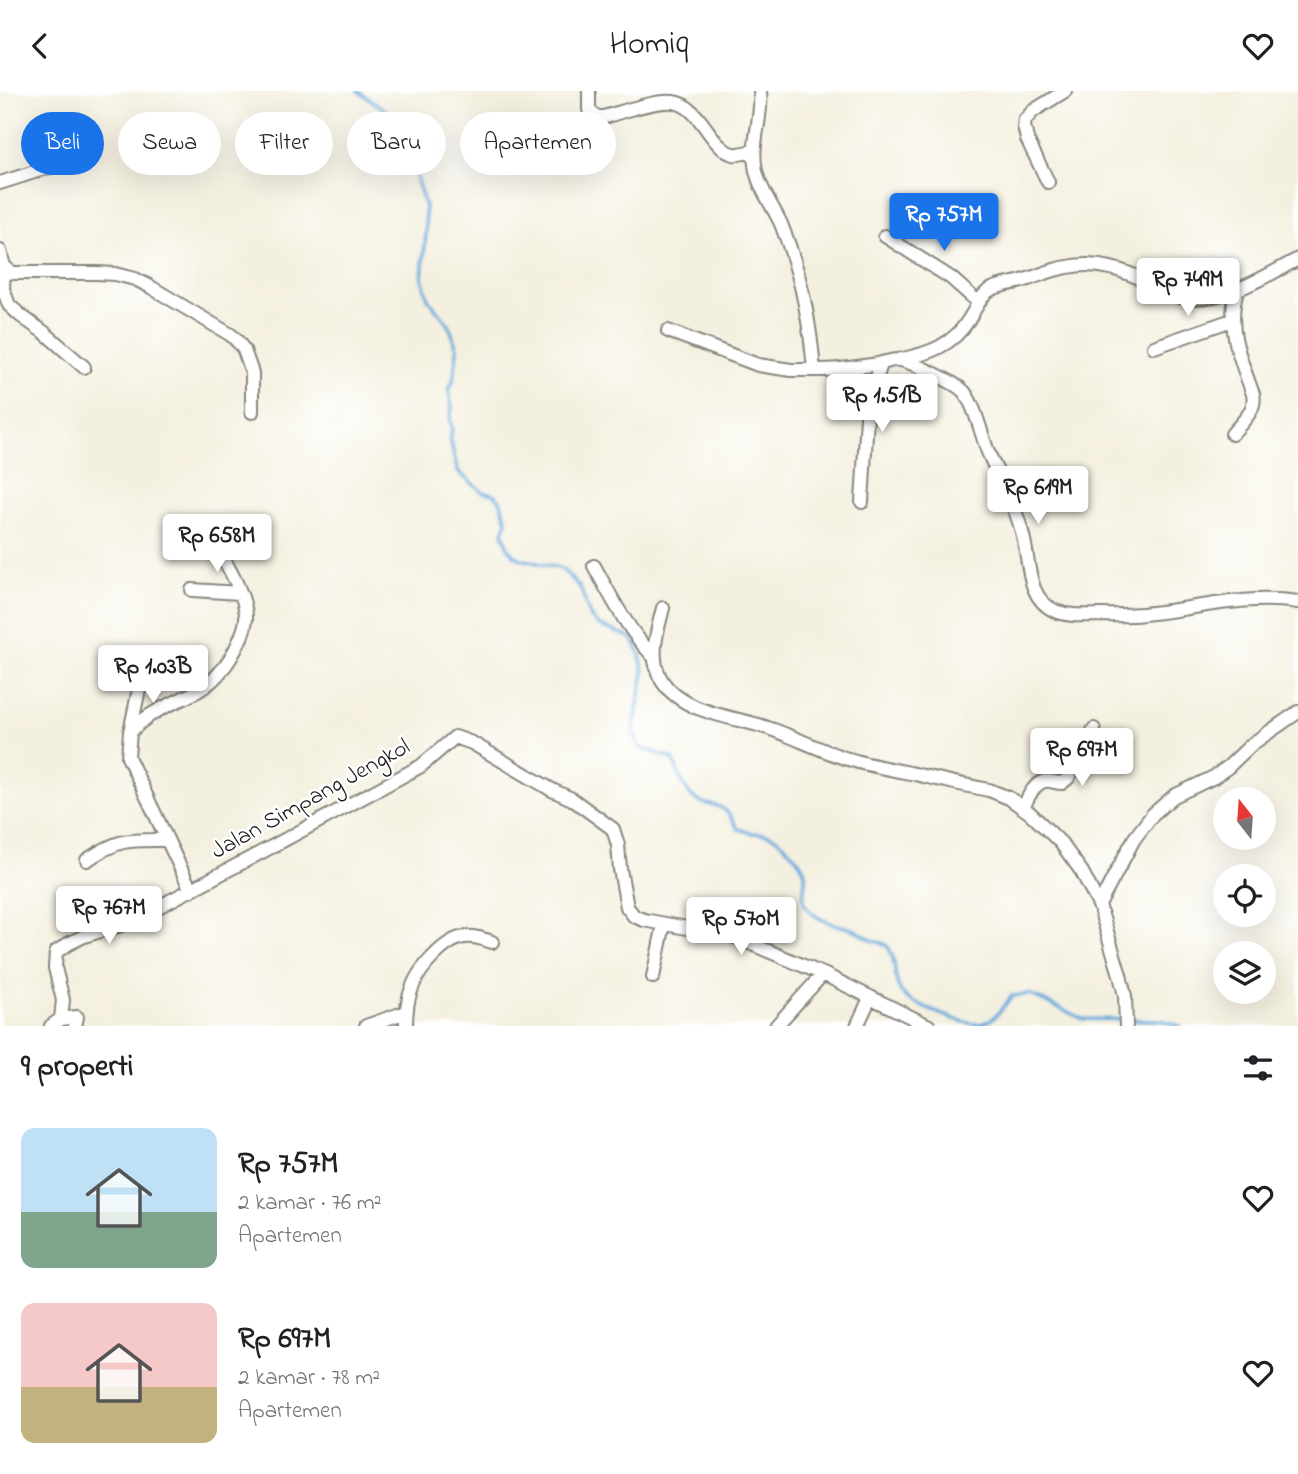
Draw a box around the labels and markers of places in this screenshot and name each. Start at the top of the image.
pin: Rp 757M [879,193,1009,253]
pin: Rp 749M [1123,259,1253,318]
pin: Rp 1.51B [810,375,954,434]
pin: Rp 619M [973,467,1103,526]
pin: Rp 658M [152,515,282,574]
pin: Rp 1.03B [81,645,225,705]
pin: Rp 697M [1017,729,1147,788]
pin: Rp 767M [44,887,174,946]
pin: Rp 570M [676,897,806,957]

